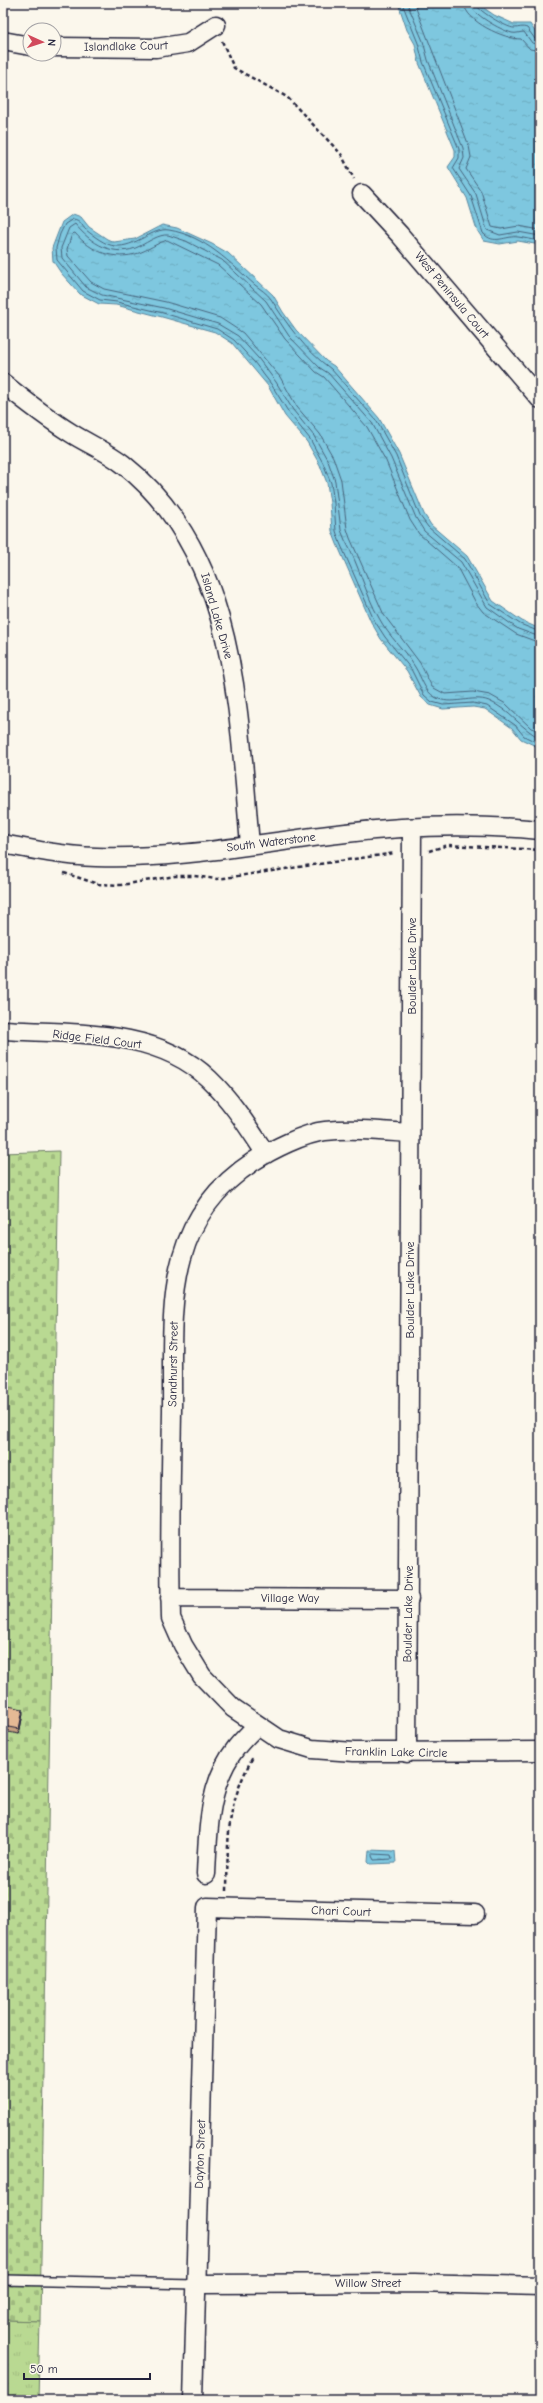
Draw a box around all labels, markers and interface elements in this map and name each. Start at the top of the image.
north arrow [22,22,62,62]
street label: Islandlake Court [84,38,169,54]
text: N [45,39,58,46]
street label: West Peninsula Court [412,249,493,341]
street label: Island Lake Drive [198,571,236,661]
street label: South Waterstone [226,830,316,854]
street label: Boulder Lake Drive [405,917,419,1015]
street label: Ridge Field Court [52,1027,143,1051]
street label: Boulder Lake Drive [403,1241,417,1339]
street label: Sandhurst Street [165,1321,181,1407]
street label: Boulder Lake Drive [400,1565,416,1663]
street label: Village Way [261,1591,320,1605]
street label: Franklin Lake Circle [345,1744,447,1760]
street label: Chari Court [311,1903,372,1919]
street label: Dayton Street [192,2119,208,2189]
street label: Willow Street [335,2276,401,2290]
scale bar [24,2355,150,2381]
text: 50 m [30,2362,58,2376]

